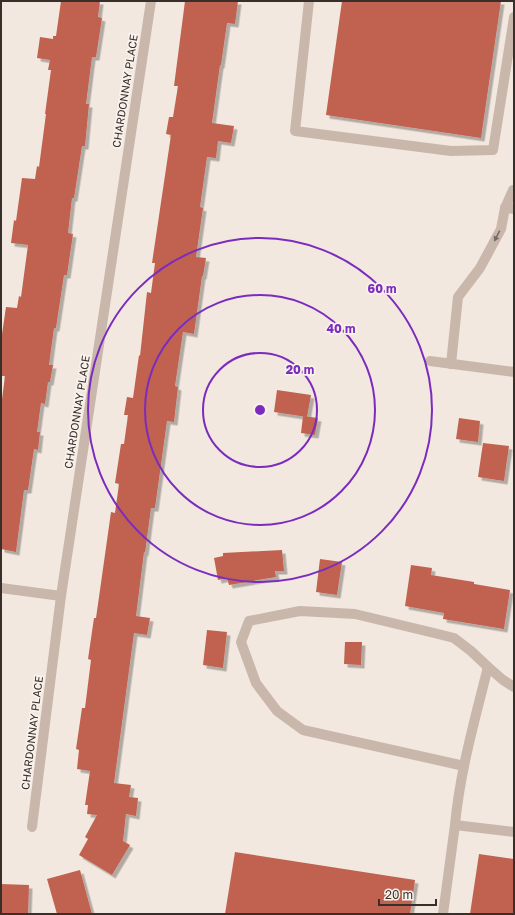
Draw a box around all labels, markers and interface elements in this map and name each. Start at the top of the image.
street label: CHARDONNAY PLACE [109,33,140,148]
one-way arrow [494,231,500,242]
text: 60 m [368,281,396,296]
text: 40 m [327,321,355,336]
street label: CHARDONNAY PLACE [61,354,92,469]
text: 20 m [286,362,314,377]
centre of rings [253,403,267,417]
street label: CHARDONNAY PLACE [18,675,45,791]
scale bar [379,881,436,907]
text: 20 m [385,887,413,902]

